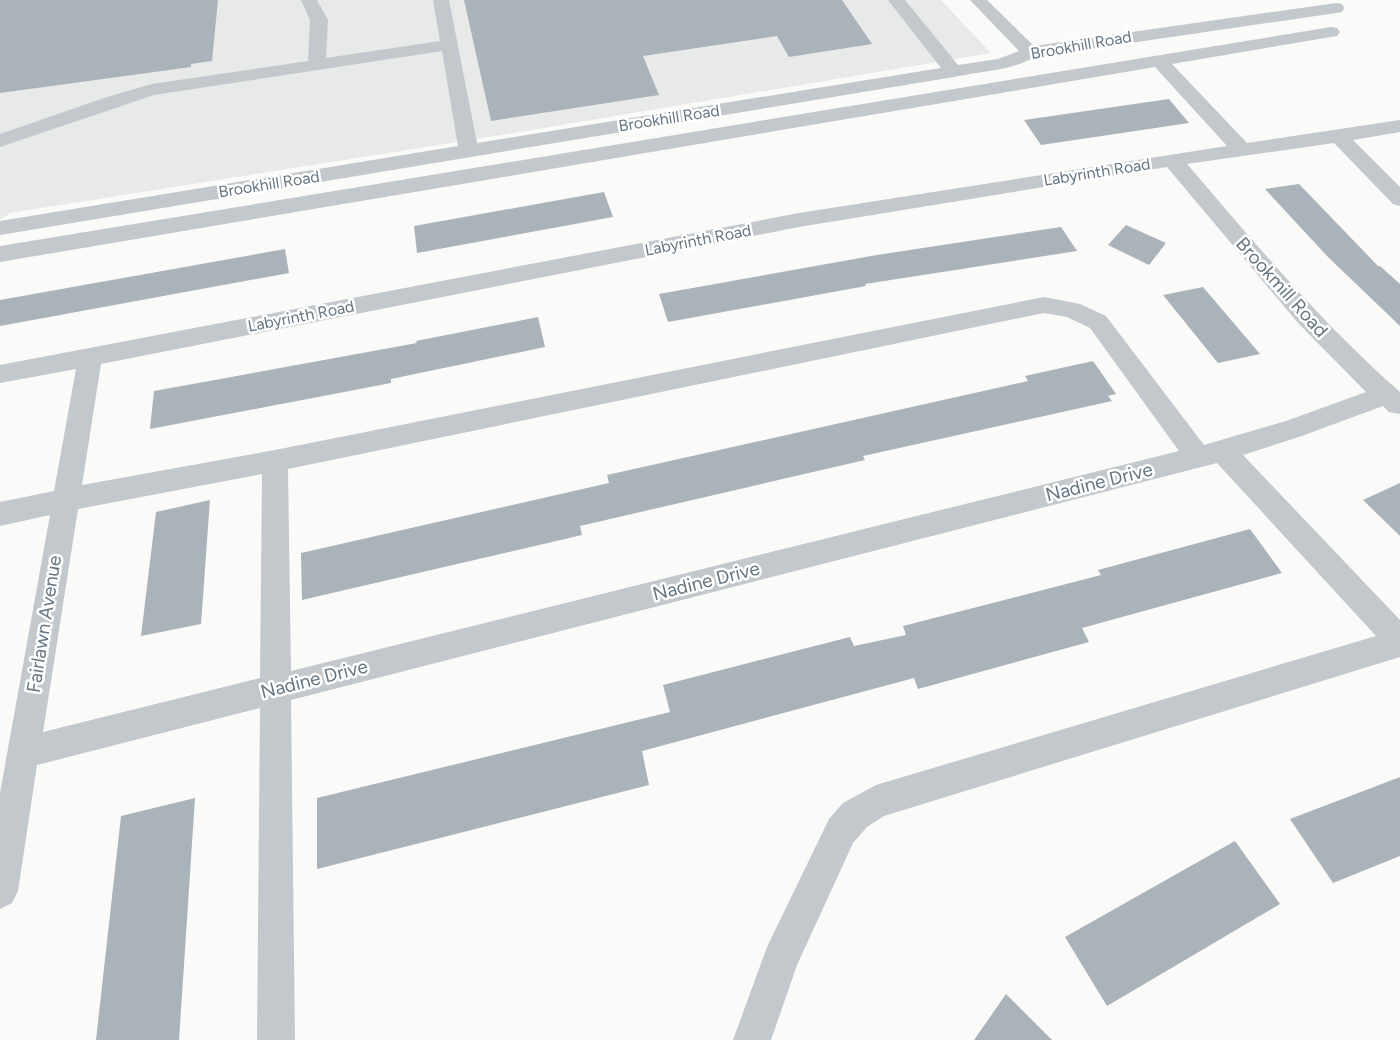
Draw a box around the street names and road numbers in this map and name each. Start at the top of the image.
street label: Brookhill Road [1029,27,1133,63]
street label: Brookhill Road [617,101,721,135]
street label: Labyrinth Road [1042,154,1152,190]
street label: Brookhill Road [217,167,321,201]
street label: Labyrinth Road [643,220,753,260]
street label: Brookmill Road [1231,232,1333,342]
street label: Labyrinth Road [246,296,356,336]
street label: Nadine Drive [1043,458,1155,506]
street label: Fairlawn Avenue [22,554,66,694]
street label: Nadine Drive [650,557,762,605]
street label: Nadine Drive [258,655,370,703]

